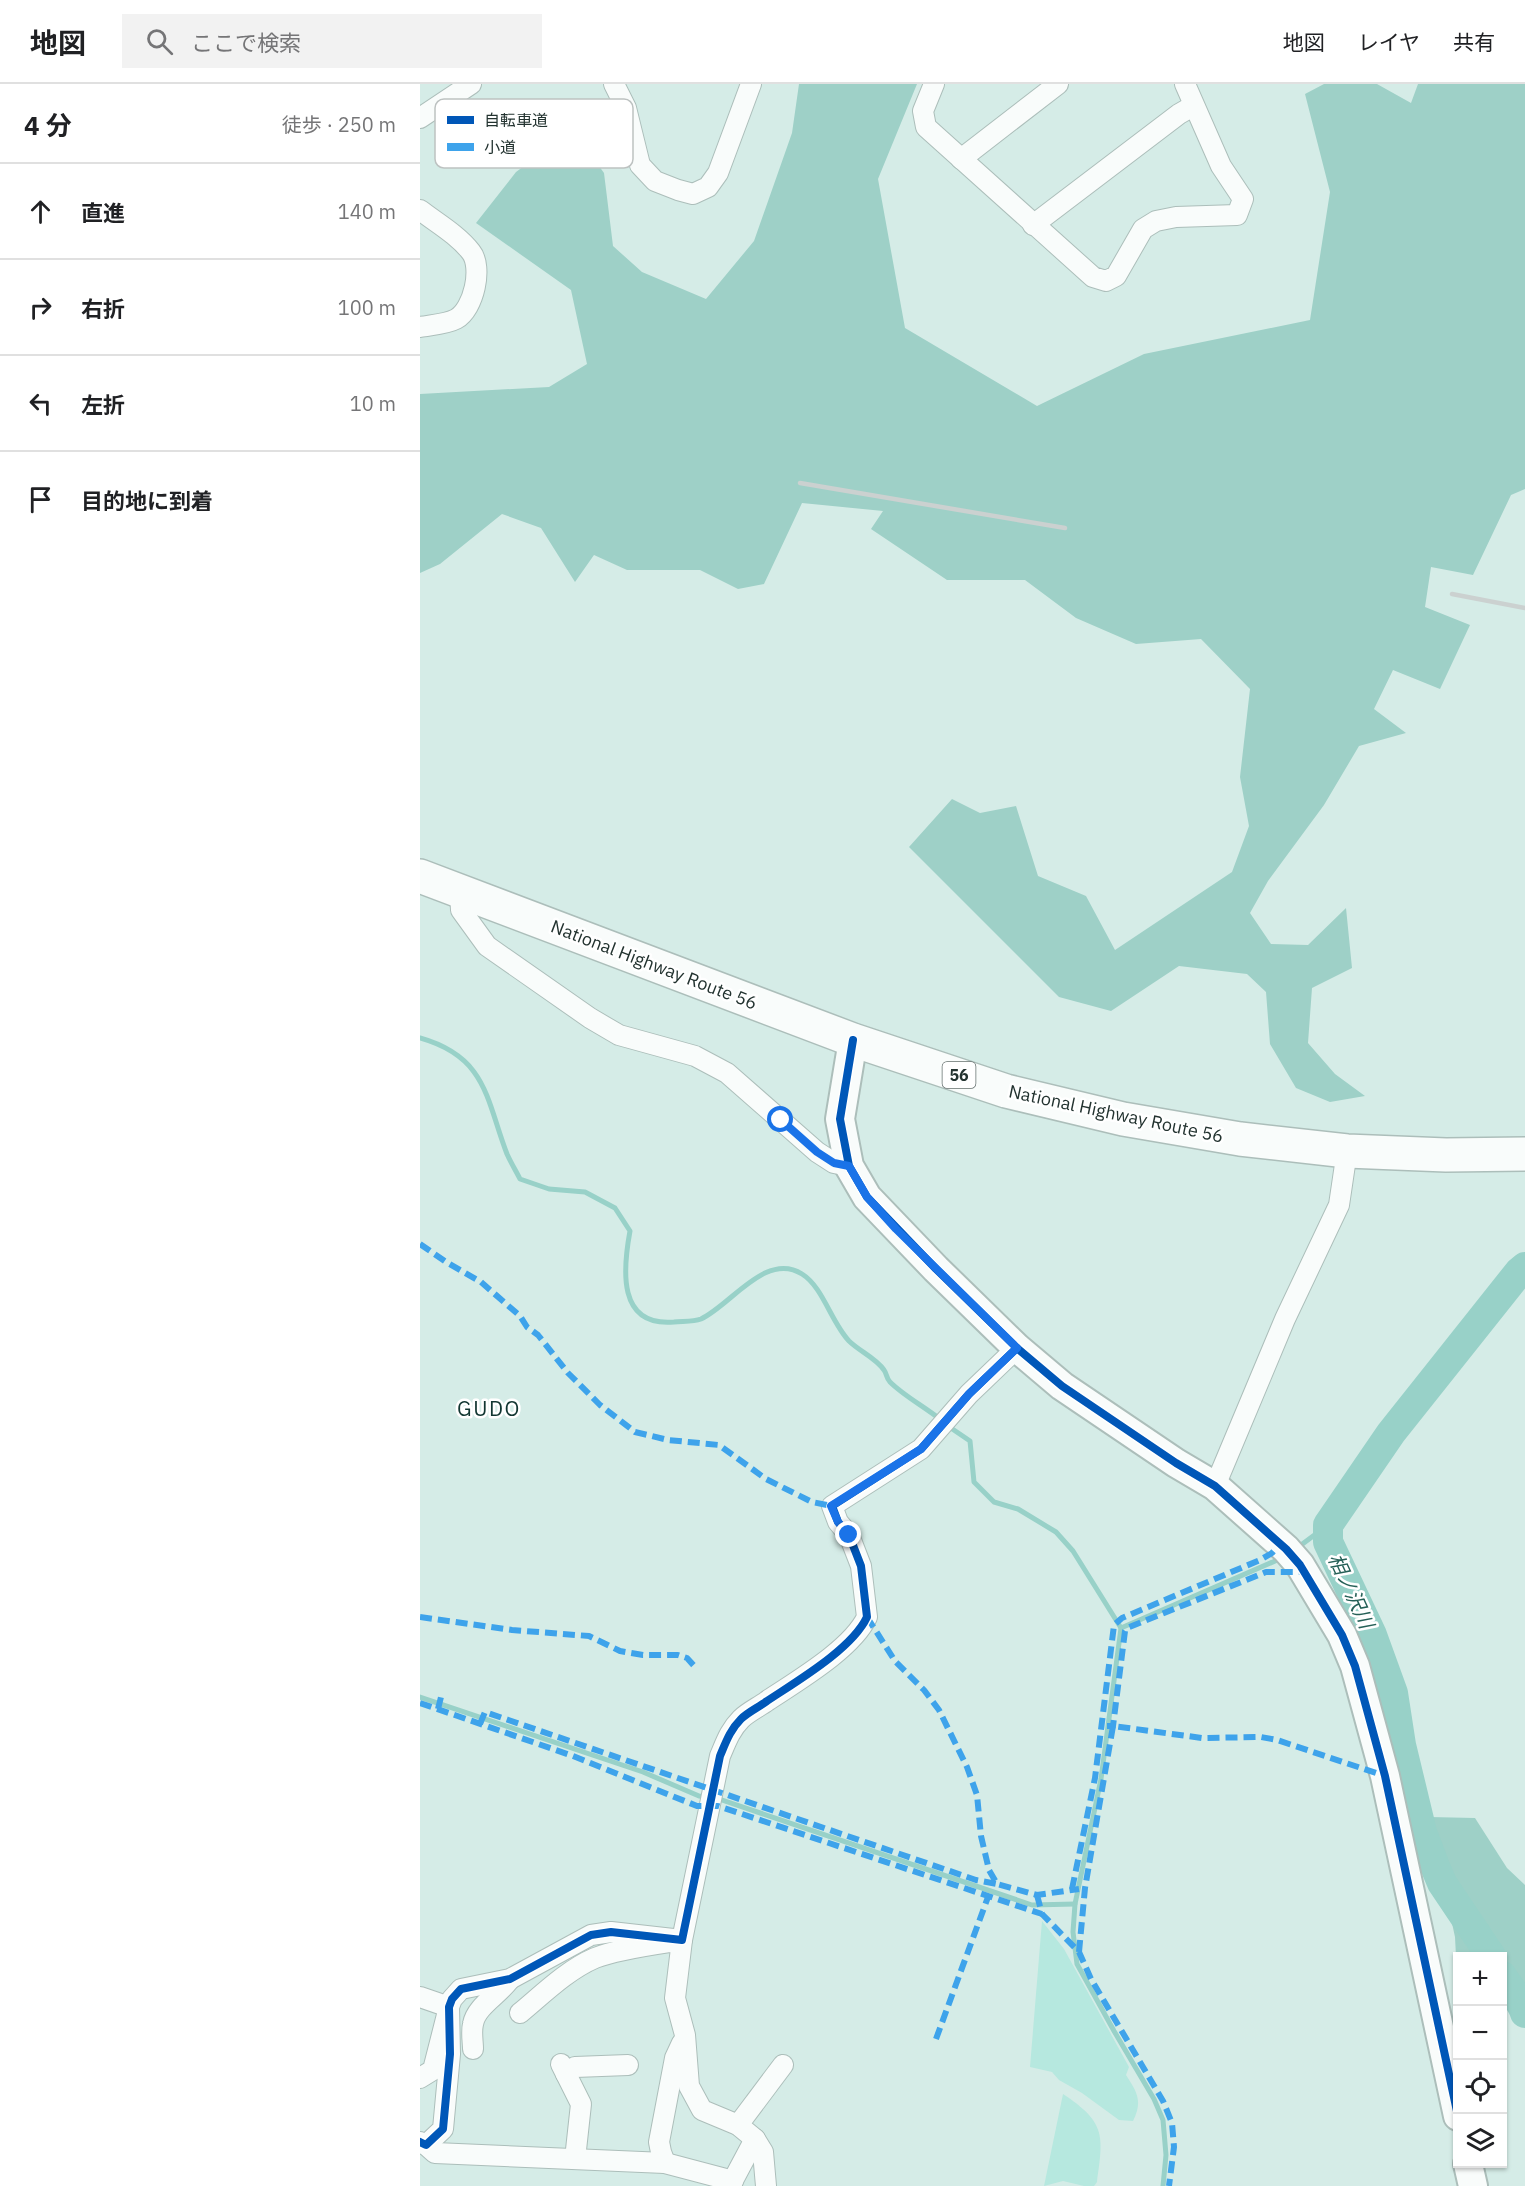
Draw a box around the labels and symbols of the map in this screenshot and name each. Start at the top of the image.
legend [435,99,633,168]
text: 自転車道 [484,110,548,130]
text: 小道 [484,137,516,157]
street label: National Highway Route 56 [548,915,761,1015]
road number: 56 [942,1062,976,1088]
street label: National Highway Route 56 [1007,1079,1226,1148]
route start [767,1106,793,1132]
district label: GUDO [457,1394,521,1422]
route end [835,1521,861,1547]
water label: 相ノ沢川 [1322,1549,1381,1635]

